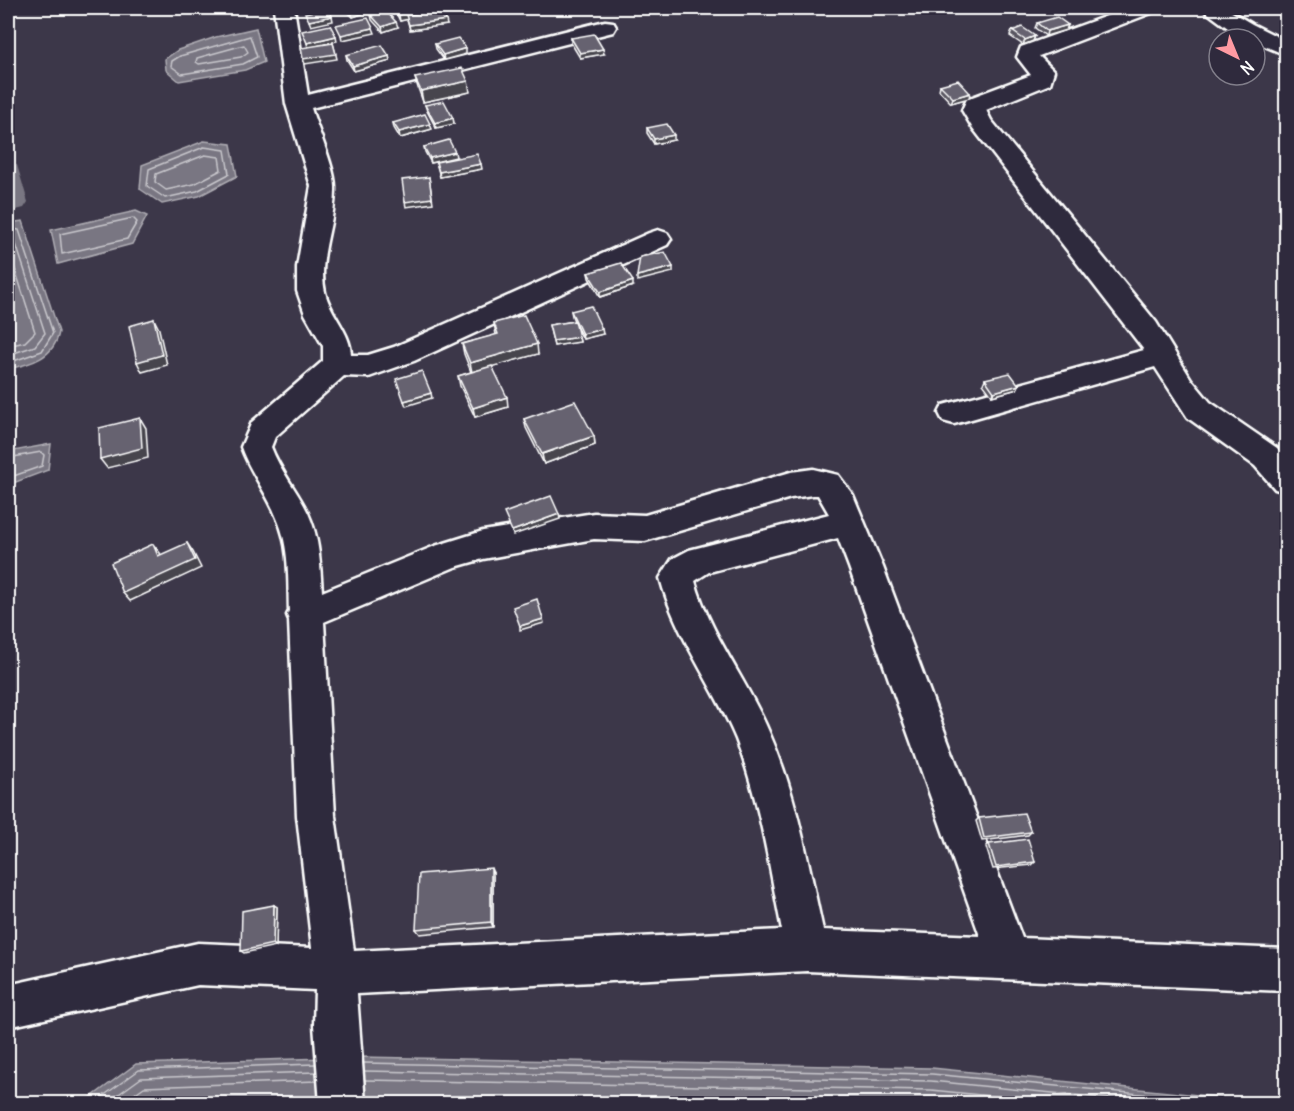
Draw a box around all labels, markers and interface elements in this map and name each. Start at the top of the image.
north arrow [1207,27,1267,87]
text: N [1236,57,1258,79]

